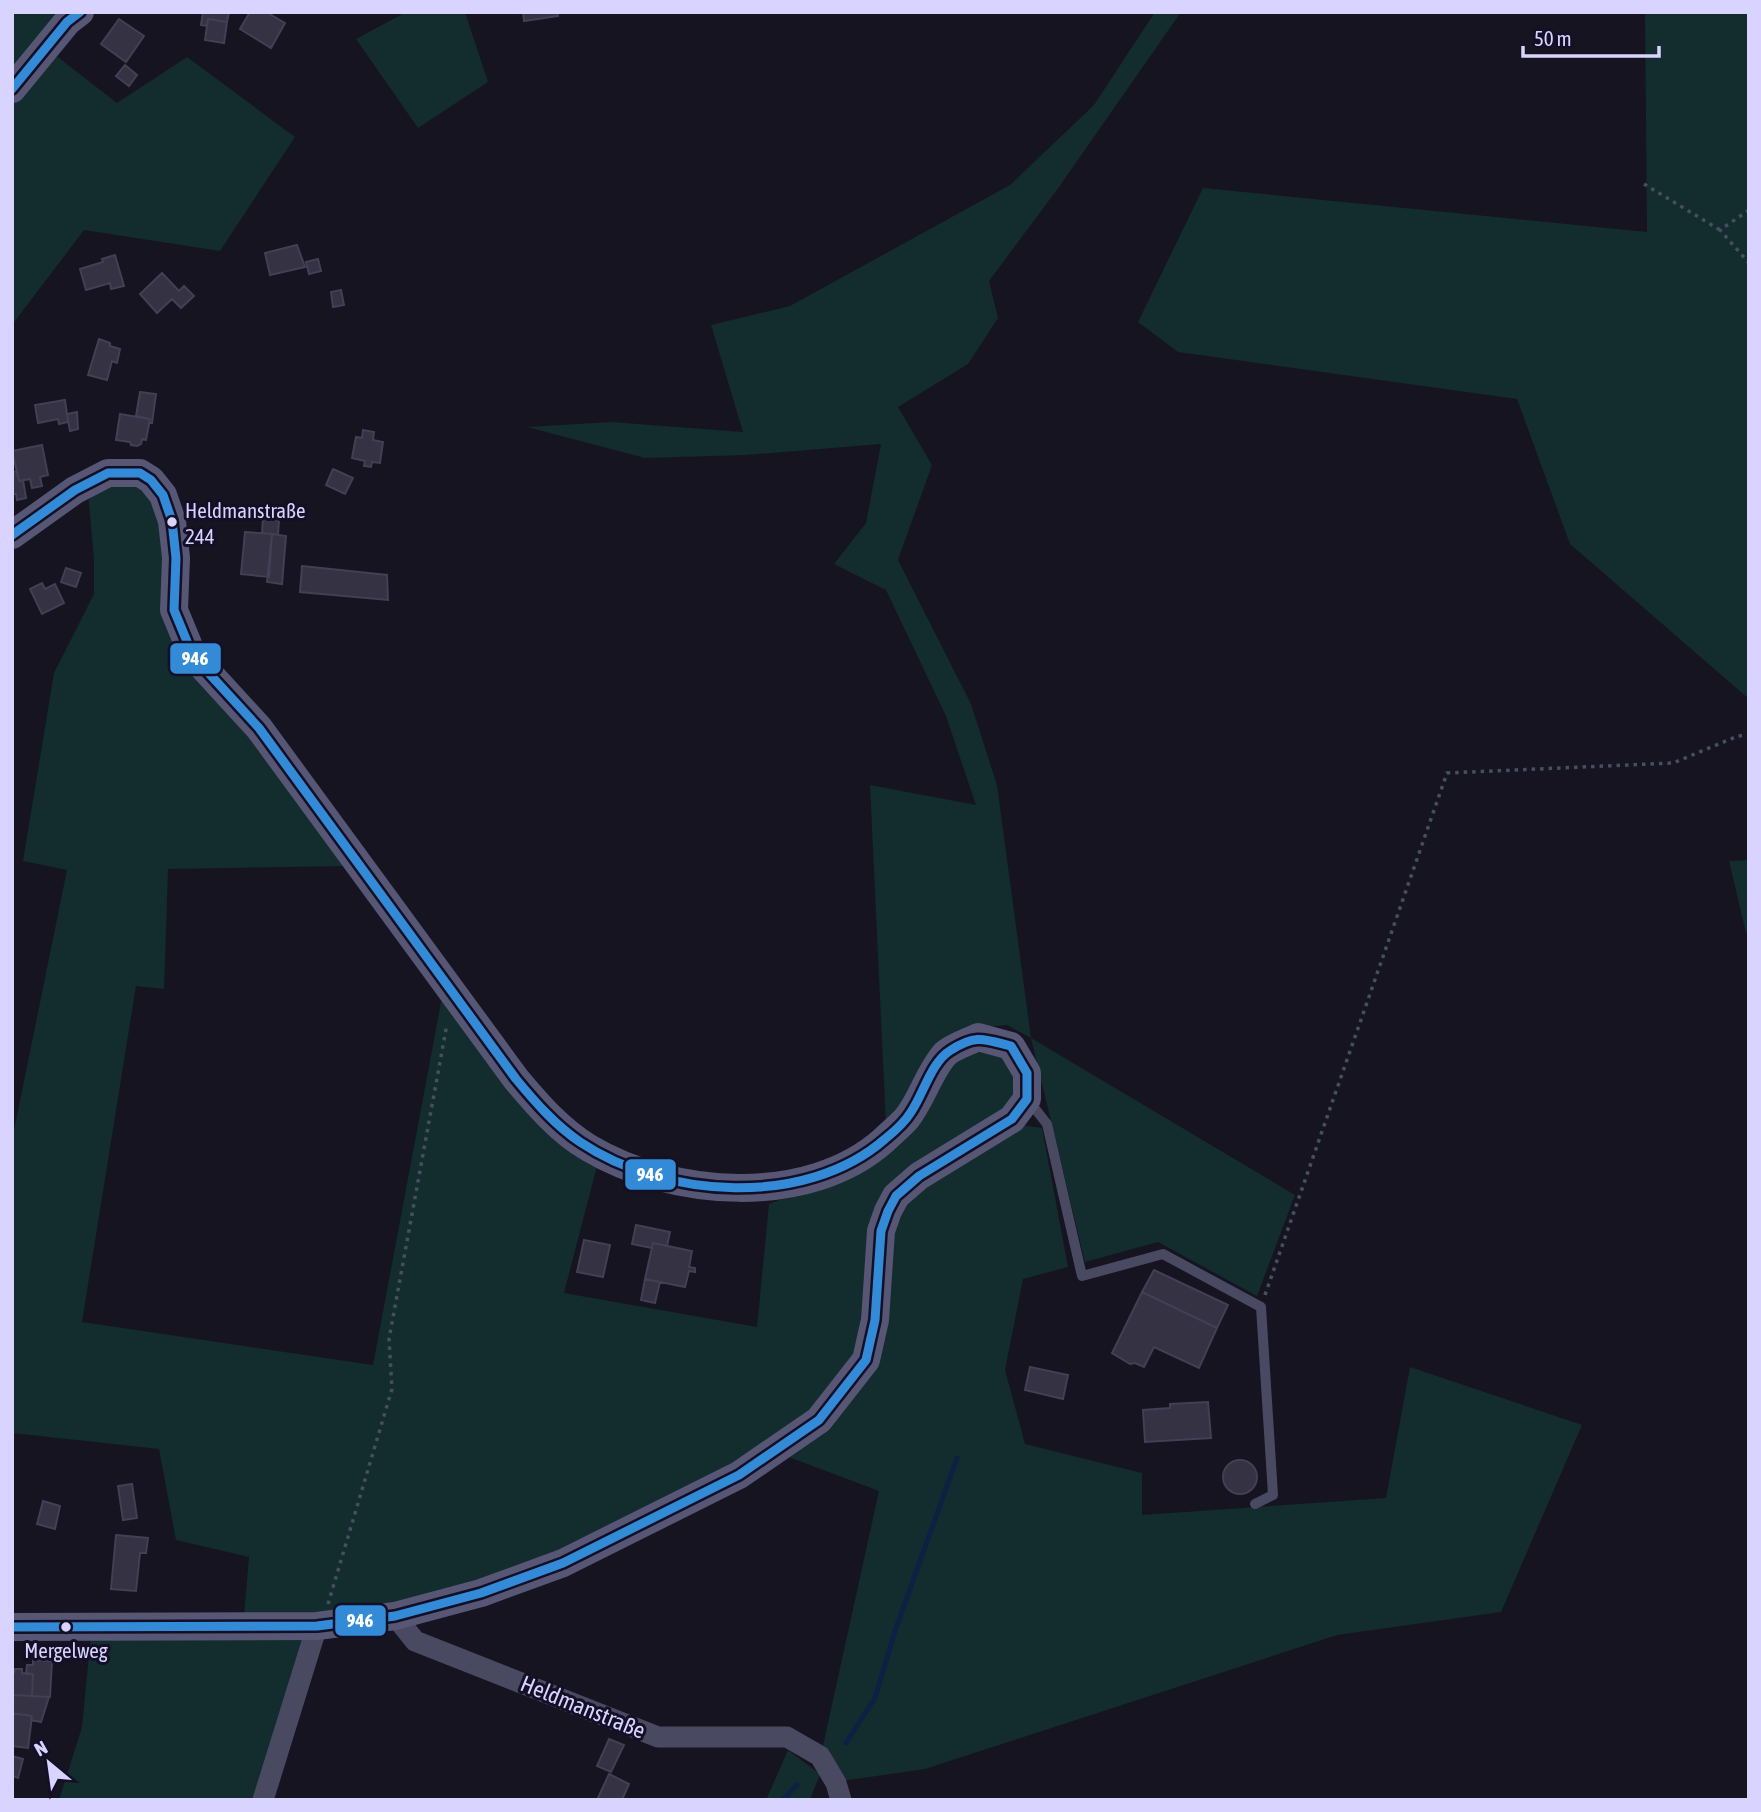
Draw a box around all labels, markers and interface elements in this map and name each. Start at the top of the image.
scale bar [1523,14,1660,58]
text: 50 m [1534,26,1572,50]
place label: Heldmanstraße 244 [185,498,306,548]
marker: Heldmanstraße 244 [165,515,179,529]
line badge: 946 [169,642,222,675]
text: 946 [182,647,208,669]
line badge: 946 [624,1158,677,1191]
text: 946 [637,1163,663,1185]
line badge: 946 [334,1604,387,1637]
text: 946 [347,1609,373,1631]
marker: Mergelweg [59,1620,73,1634]
place label: Mergelweg [24,1638,108,1662]
street label: Heldmanstraße [517,1670,649,1744]
north arrow [14,1728,84,1798]
text: N [31,1736,51,1760]

